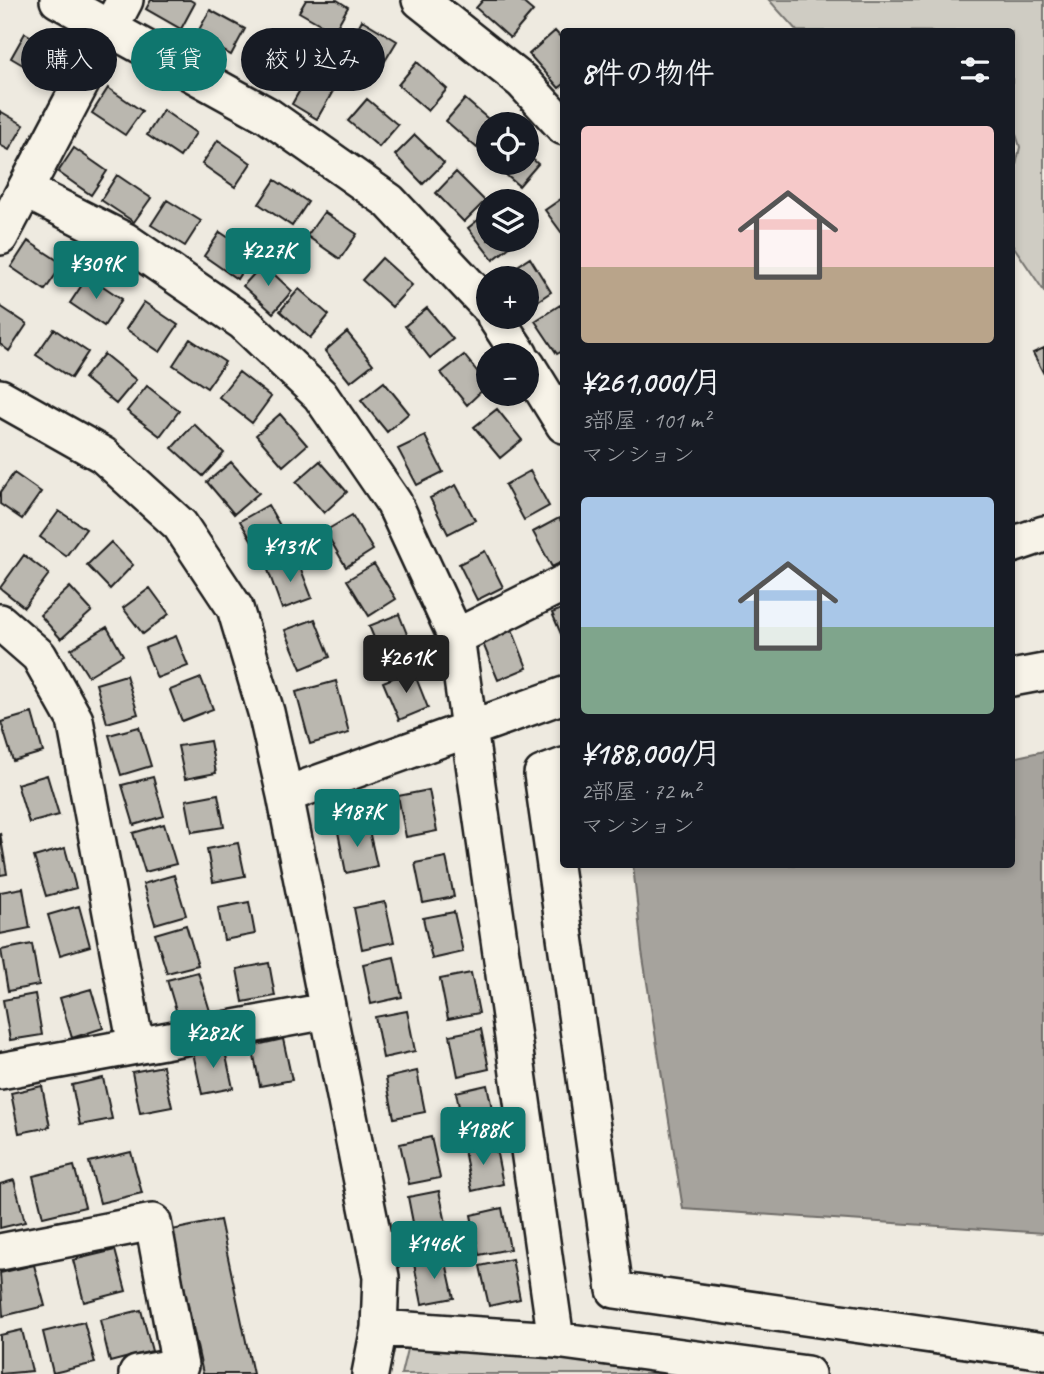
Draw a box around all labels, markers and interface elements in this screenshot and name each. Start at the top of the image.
chip: 購入 [21,28,117,91]
chip: 賃貸 [131,28,227,91]
chip: 絞り込み [241,28,385,91]
icon: filters [956,51,994,89]
text: 8件の物件 [581,54,715,92]
map controls [476,112,539,406]
button: locate [476,112,539,175]
icon: home [725,172,851,298]
button: layers [476,189,539,252]
pin: ¥227K [219,229,317,288]
text: ¥227K [242,236,295,265]
pin: ¥309K [47,242,145,301]
text: ¥309K [70,249,122,278]
button: + [476,266,539,329]
button: − [476,343,539,406]
text: ¥261,000/月 [581,363,722,401]
text: 3部屋 · 101 m² [581,406,710,435]
text: マンション [581,440,695,469]
pin: ¥131K [241,524,339,584]
text: ¥131K [263,532,317,561]
icon: home [725,543,851,669]
pin: ¥261K [357,636,455,695]
text: ¥261K [379,643,433,672]
text: ¥188,000/月 [581,734,721,772]
text: 2部屋 · 72 m² [581,777,699,806]
pin: ¥187K [308,790,406,849]
text: ¥187K [331,797,384,826]
text: マンション [581,811,695,840]
pin: ¥282K [164,1010,262,1070]
text: ¥282K [186,1018,240,1047]
pin: ¥188K [434,1108,532,1167]
text: ¥188K [456,1115,510,1144]
pin: ¥146K [385,1222,483,1281]
text: ¥146K [407,1229,461,1258]

